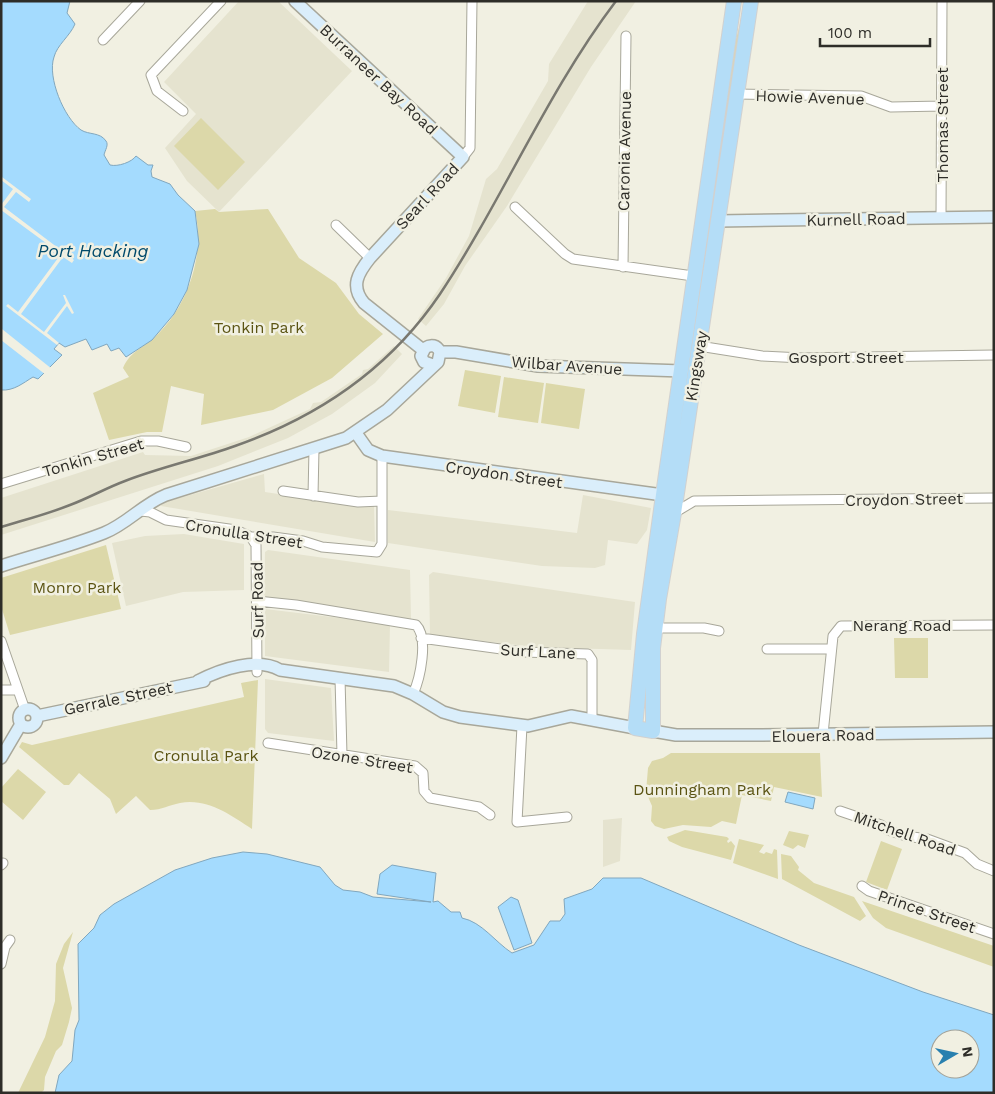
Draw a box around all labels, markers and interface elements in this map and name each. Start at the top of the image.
scale bar [820,15,930,47]
street label: Burraneer Bay Road [316,20,441,139]
text: 100 m [828,24,872,42]
street label: Thomas Street [933,67,952,183]
street label: Howie Avenue [755,86,865,109]
street label: Caronia Avenue [614,91,635,211]
street label: Searl Road [392,159,463,234]
street label: Kurnell Road [806,209,906,230]
water label: Port Hacking [37,240,149,261]
park label: Tonkin Park [214,318,304,337]
street label: Kingsway [682,329,712,403]
street label: Gosport Street [788,348,904,367]
street label: Wilbar Avenue [511,352,623,379]
street label: Tonkin Street [40,434,146,481]
street label: Croydon Street [444,457,564,492]
street label: Croydon Street [845,489,963,510]
street label: Cronulla Street [184,515,304,552]
street label: Surf Road [247,561,268,639]
park label: Monro Park [33,578,121,597]
street label: Nerang Road [852,616,952,635]
street label: Surf Lane [500,640,576,663]
street label: Gerrale Street [62,678,174,719]
street label: Elouera Road [771,725,875,746]
street label: Ozone Street [310,742,414,777]
park label: Cronulla Park [154,746,258,765]
park label: Dunningham Park [633,780,771,799]
street label: Mitchell Road [851,807,958,860]
street label: Prince Street [875,886,979,937]
north arrow [930,1029,980,1079]
text: N [959,1046,977,1058]

